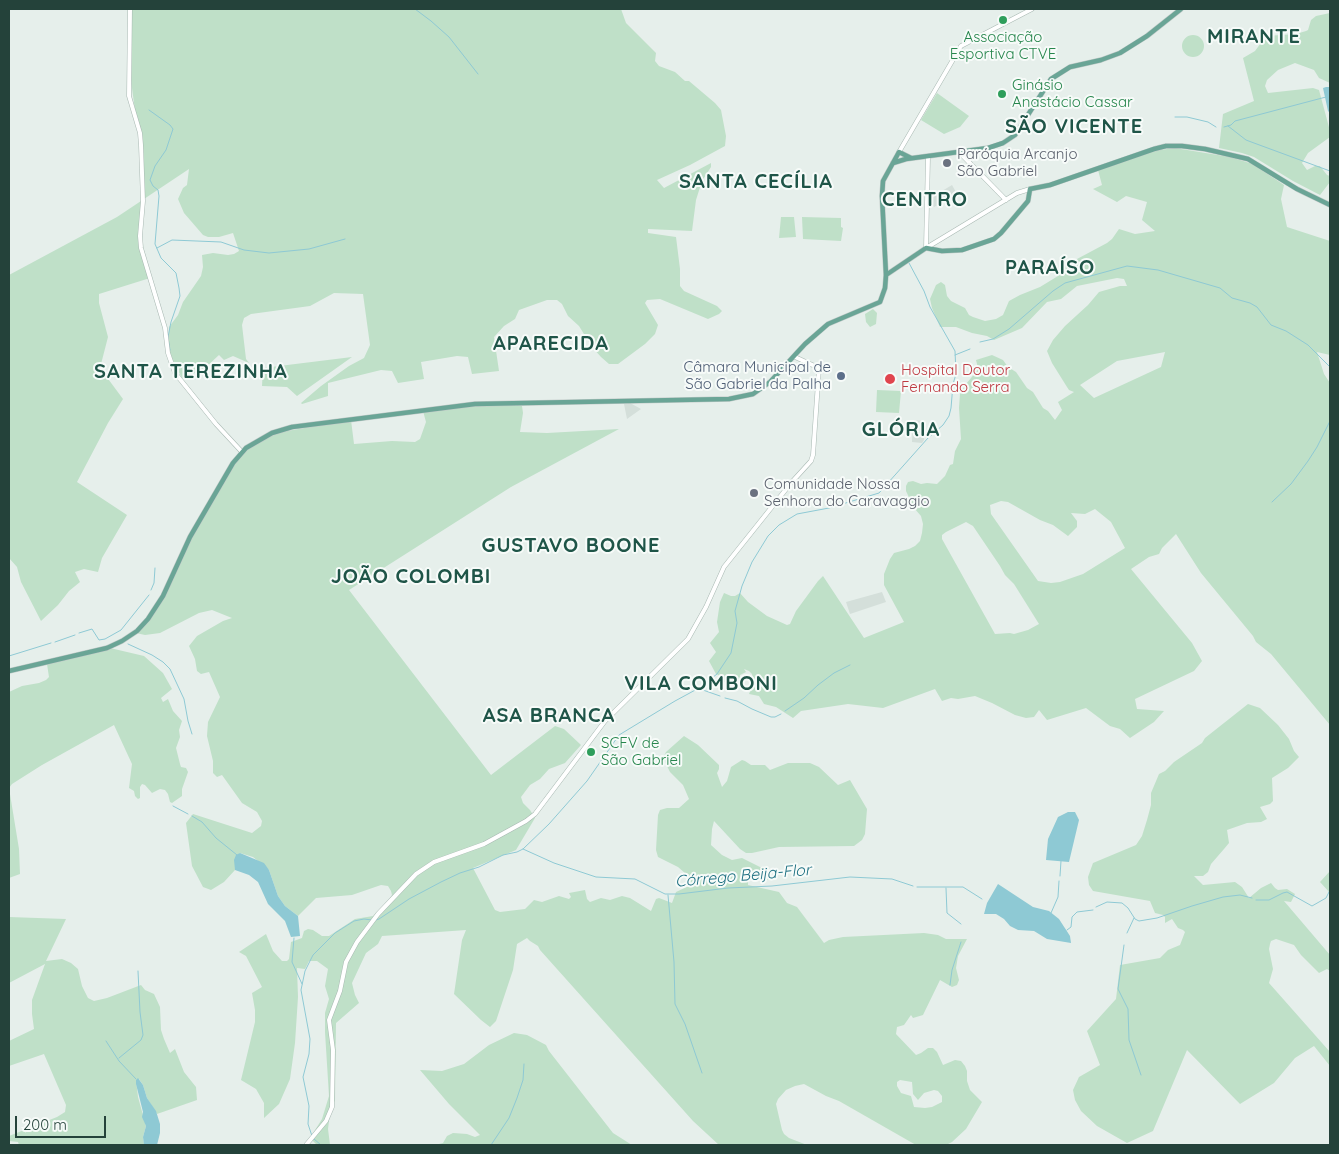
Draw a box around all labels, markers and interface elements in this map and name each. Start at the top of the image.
marker: Associação Esportiva CTVE [997,14,1009,26]
district label: MIRANTE [1206,25,1302,49]
place label: Associação Esportiva CTVE [950,28,1056,63]
place label: Ginásio Anastácio Cassar [1012,76,1133,111]
marker: Ginásio Anastácio Cassar [996,88,1008,100]
district label: SÃO VICENTE [1004,115,1144,139]
place label: Paróquia Arcanjo São Gabriel [957,145,1078,180]
marker: Paróquia Arcanjo São Gabriel [941,157,953,169]
district label: SANTA CECÍLIA [677,170,835,194]
district label: CENTRO [881,188,969,212]
district label: PARAÍSO [1004,256,1096,280]
district label: APARECIDA [492,332,610,356]
place label: Câmara Municipal de São Gabriel da Palha [683,358,831,393]
district label: SANTA TEREZINHA [92,360,290,384]
place label: Hospital Doutor Fernando Serra [901,361,1010,396]
marker: Câmara Municipal de São Gabriel da Palha [835,370,847,382]
marker: Hospital Doutor Fernando Serra [883,372,897,386]
district label: GLÓRIA [861,418,941,442]
place label: Comunidade Nossa Senhora do Caravaggio [764,475,930,510]
marker: Comunidade Nossa Senhora do Caravaggio [748,487,760,499]
district label: GUSTAVO BOONE [480,534,662,558]
district label: JOÃO COLOMBI [329,565,493,589]
district label: VILA COMBONI [623,672,779,696]
district label: ASA BRANCA [481,704,617,728]
place label: SCFV de São Gabriel [601,734,681,769]
marker: SCFV de São Gabriel [585,746,597,758]
water label: Córrego Beija-Flor [674,860,812,892]
scale bar [18,1106,109,1138]
text: 200 m [23,1115,67,1134]

